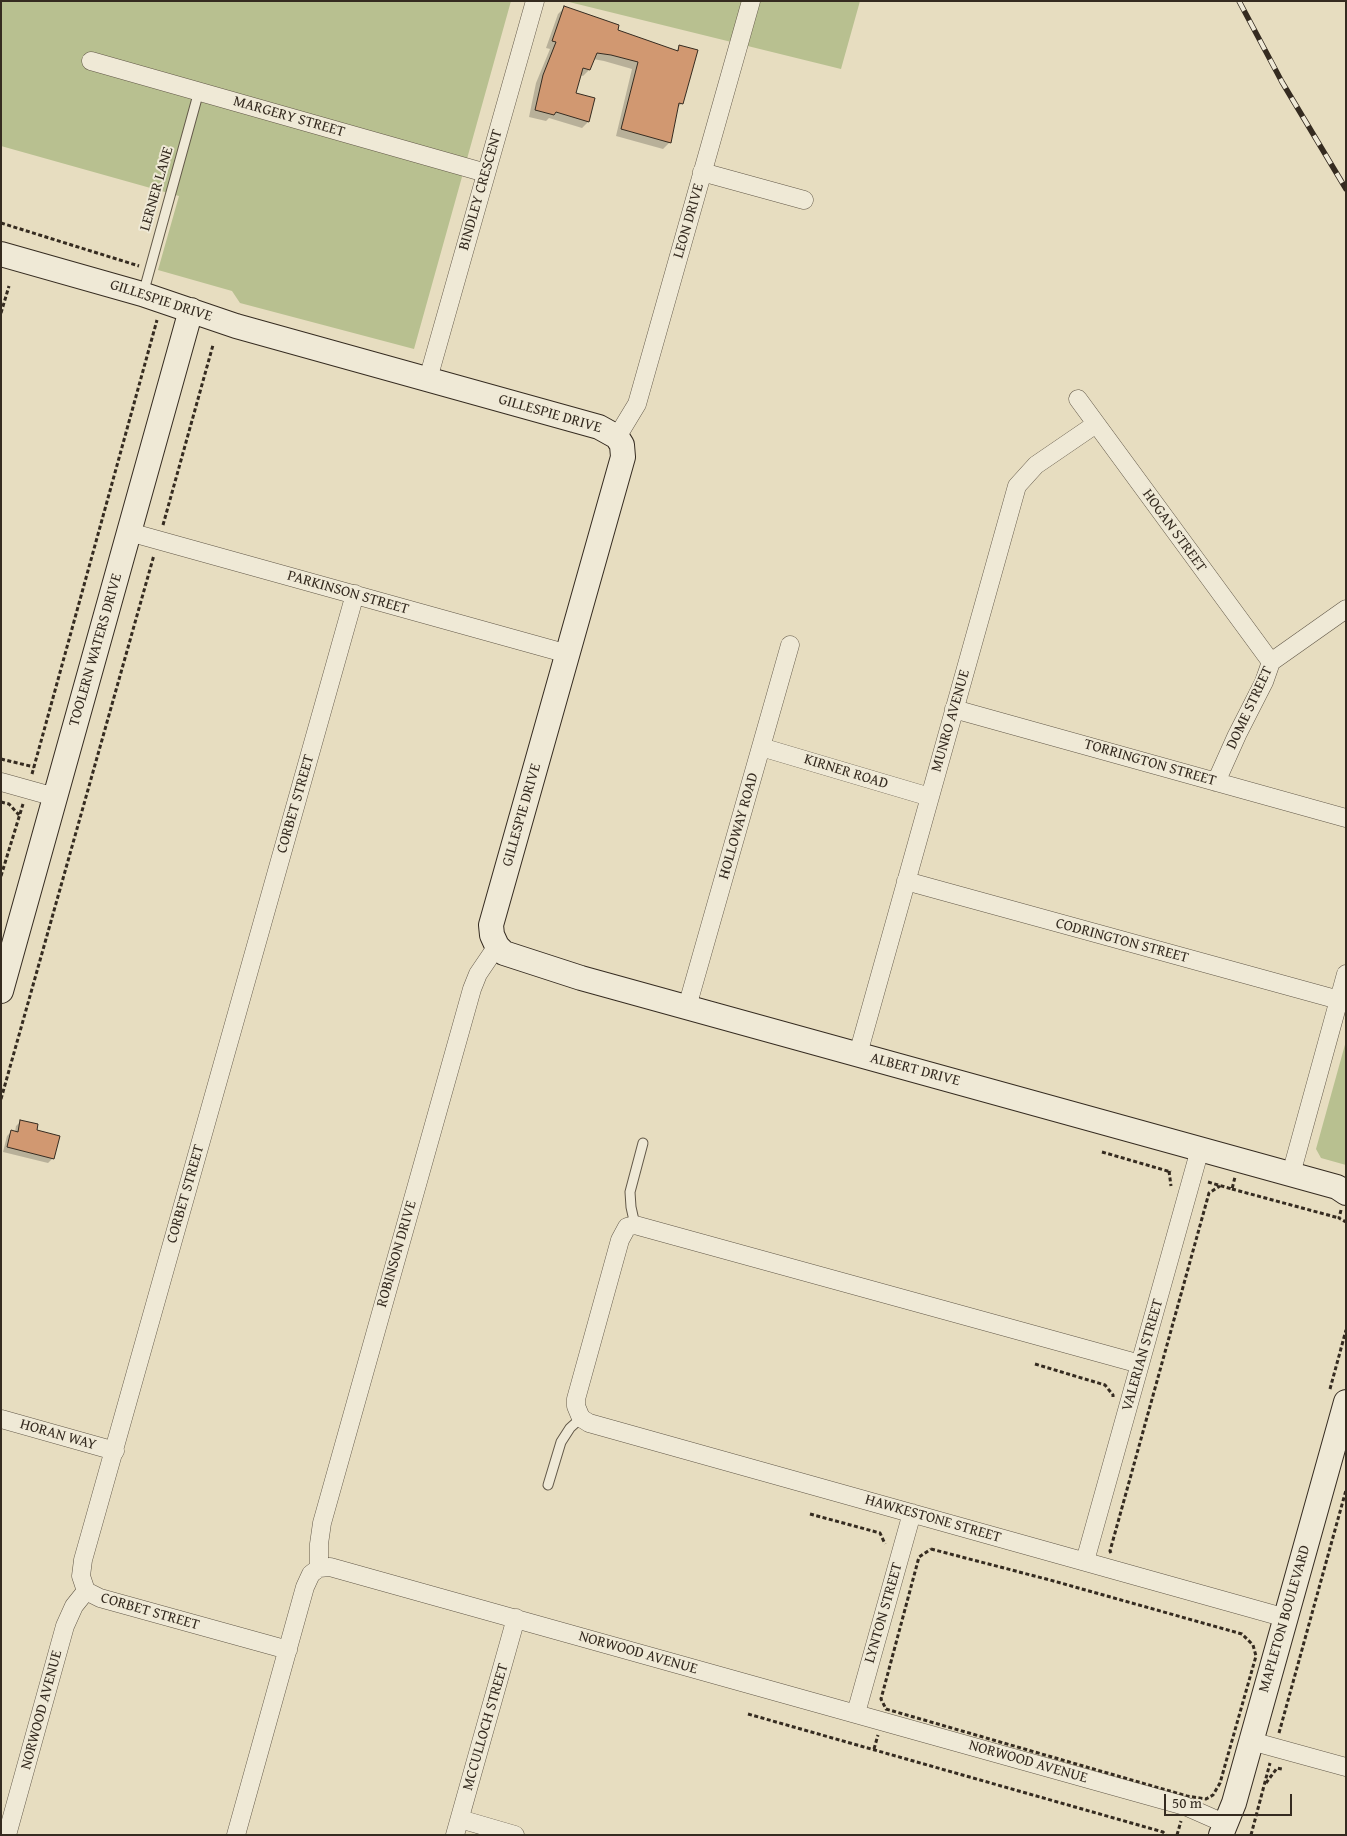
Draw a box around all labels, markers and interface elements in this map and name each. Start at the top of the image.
street label: MARGERY STREET [231,92,347,142]
street label: BINDLEY CRESCENT [455,127,507,253]
street label: LERNER LANE [136,145,178,233]
street label: LEON DRIVE [670,182,708,260]
street label: GILLESPIE DRIVE [108,276,214,326]
street label: GILLESPIE DRIVE [496,391,604,437]
street label: HOGAN STREET [1138,486,1210,576]
street label: PARKINSON STREET [285,567,411,619]
street label: TOOLERN WATERS DRIVE [66,571,126,729]
street label: DOME STREET [1223,664,1277,752]
street label: MUNRO AVENUE [928,668,974,774]
street label: TORRINGTON STREET [1082,736,1218,790]
street label: KIRNER ROAD [802,751,890,793]
street label: CORBET STREET [273,753,319,855]
street label: GILLESPIE DRIVE [499,761,545,869]
street label: HOLLOWAY ROAD [715,771,763,881]
street label: CODRINGTON STREET [1054,915,1190,967]
street label: ALBERT DRIVE [868,1049,962,1091]
street label: CORBET STREET [163,1143,209,1245]
street label: ROBINSON DRIVE [373,1199,421,1309]
street label: VALERIAN STREET [1118,1297,1168,1413]
street label: HORAN WAY [18,1416,98,1454]
street label: HAWKESTONE STREET [863,1491,1003,1547]
street label: MAPLETON BOULEVARD [1255,1543,1315,1695]
street label: LYNTON STREET [861,1561,907,1665]
street label: CORBET STREET [99,1589,201,1635]
street label: NORWOOD AVENUE [576,1627,700,1679]
street label: NORWOOD AVENUE [17,1648,67,1772]
street label: MCCULLOCH STREET [459,1661,513,1793]
street label: NORWOOD AVENUE [966,1736,1090,1788]
scale bar [1167,1784,1294,1816]
text: 50 m [1172,1792,1202,1813]

